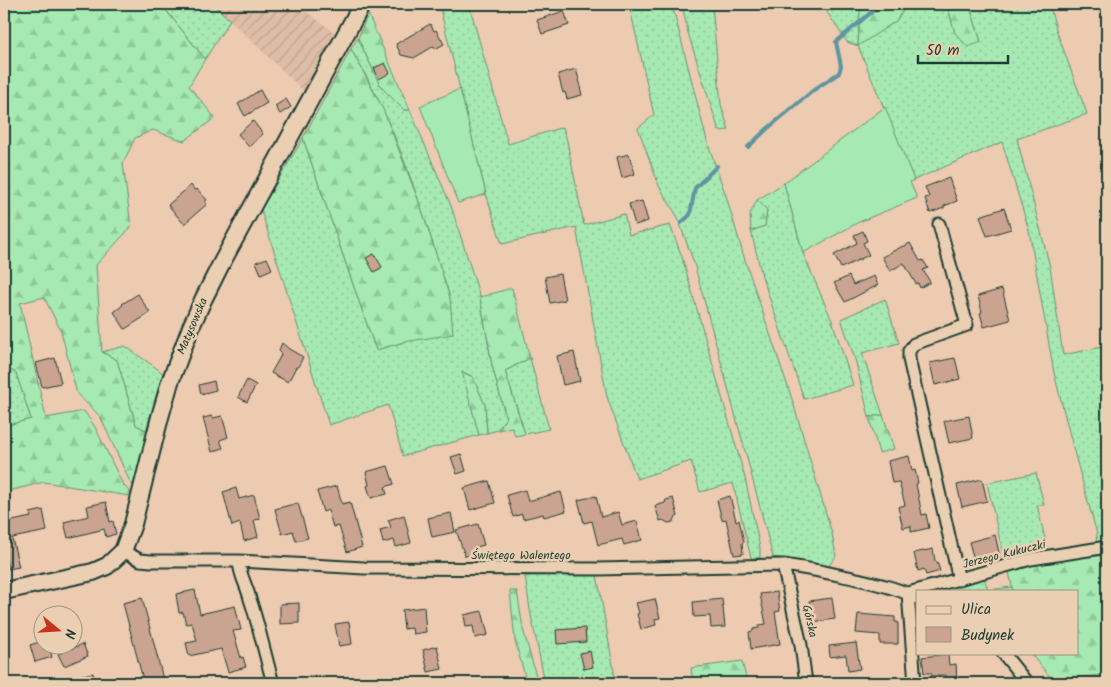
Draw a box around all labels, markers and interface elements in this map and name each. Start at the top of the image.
scale bar [918,32,1008,64]
text: 50 m [926,39,960,63]
street label: Matysowska [172,294,213,358]
street label: Jerzego Kukuczki [961,535,1049,574]
street label: Świętego Walentego [471,546,571,565]
legend [916,590,1078,654]
text: Ulica [961,598,991,622]
street label: Górska [797,603,823,640]
north arrow [32,604,82,654]
text: Budynek [961,624,1015,648]
text: N [58,626,81,641]

